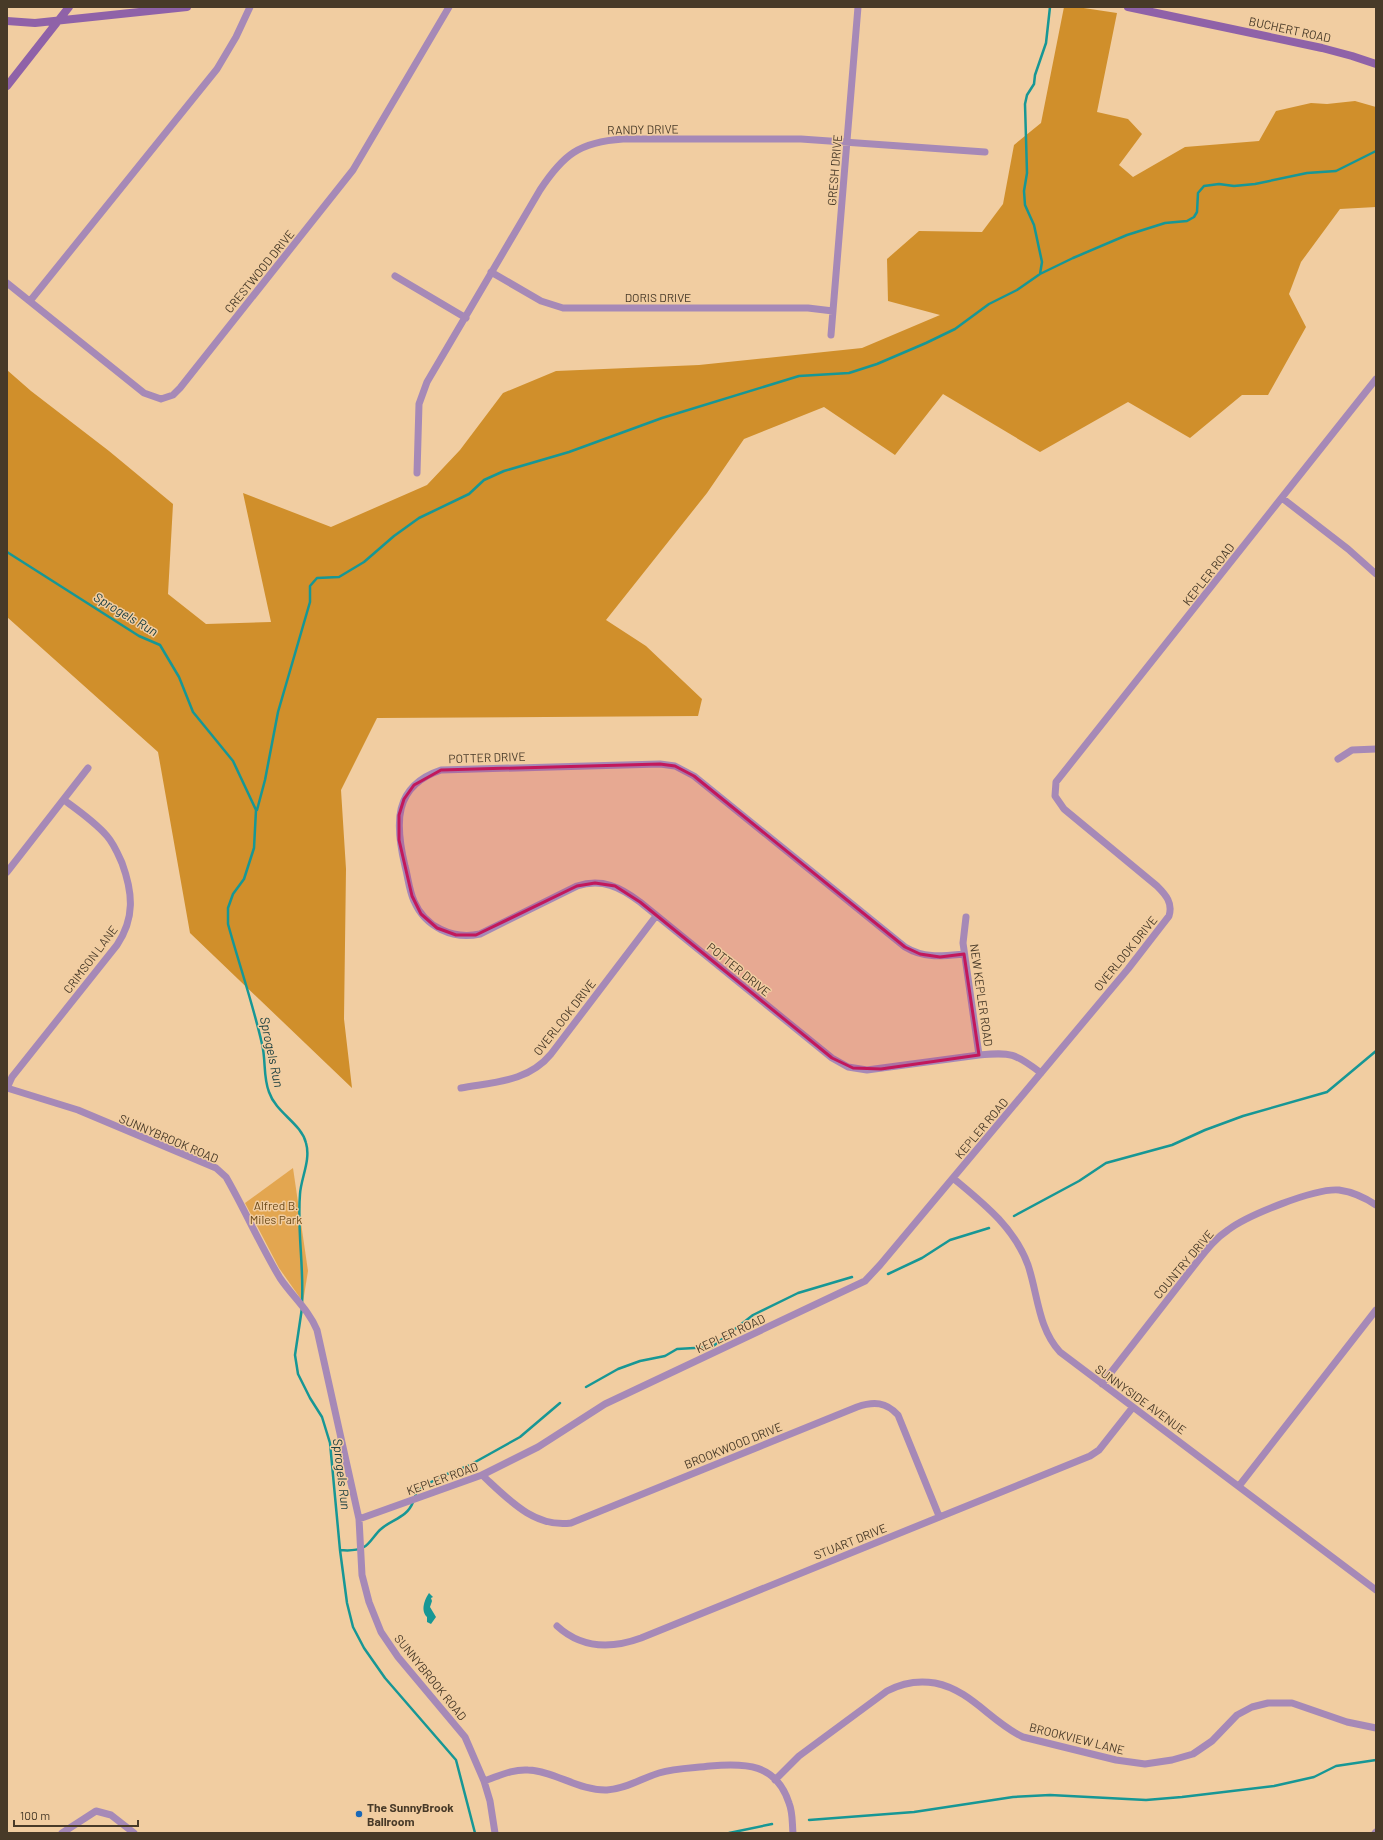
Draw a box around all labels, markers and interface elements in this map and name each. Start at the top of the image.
street label: BUCHERT ROAD [1248,13,1332,45]
street label: RANDY DRIVE [607,121,679,137]
street label: GRESH DRIVE [824,134,844,206]
street label: CRESTWOOD DRIVE [221,227,297,315]
street label: DORIS DRIVE [625,290,691,304]
street label: KEPLER ROAD [1179,540,1237,608]
water label: Sprogels Run [91,589,161,639]
street label: POTTER DRIVE [448,749,526,765]
street label: OVERLOOK DRIVE [1090,913,1160,993]
street label: CRIMSON LANE [60,922,120,996]
street label: POTTER DRIVE [705,939,773,999]
street label: NEW KEPLER ROAD [968,943,996,1047]
street label: OVERLOOK DRIVE [530,976,598,1058]
water label: Sprogels Run [257,1015,287,1089]
street label: KEPLER ROAD [952,1095,1010,1161]
street label: SUNNYBROOK ROAD [117,1111,221,1165]
park label: Alfred B. Miles Park [250,1198,302,1226]
street label: COUNTRY DRIVE [1150,1227,1216,1301]
street label: KEPLER ROAD [693,1311,767,1355]
street label: SUNNYSIDE AVENUE [1093,1361,1189,1437]
street label: BROOKWOOD DRIVE [682,1419,784,1471]
water label: Sprogels Run [330,1437,354,1511]
street label: KEPLER ROAD [404,1459,480,1497]
street label: STUART DRIVE [812,1520,888,1562]
street label: SUNNYBROOK ROAD [392,1631,470,1723]
street label: BROOKVIEW LANE [1028,1719,1126,1757]
place label: The SunnyBrook Ballroom [367,1800,454,1828]
scale bar [14,1802,138,1828]
text: 100 m [20,1808,50,1822]
marker: The SunnyBrook Ballroom [354,1809,364,1819]

